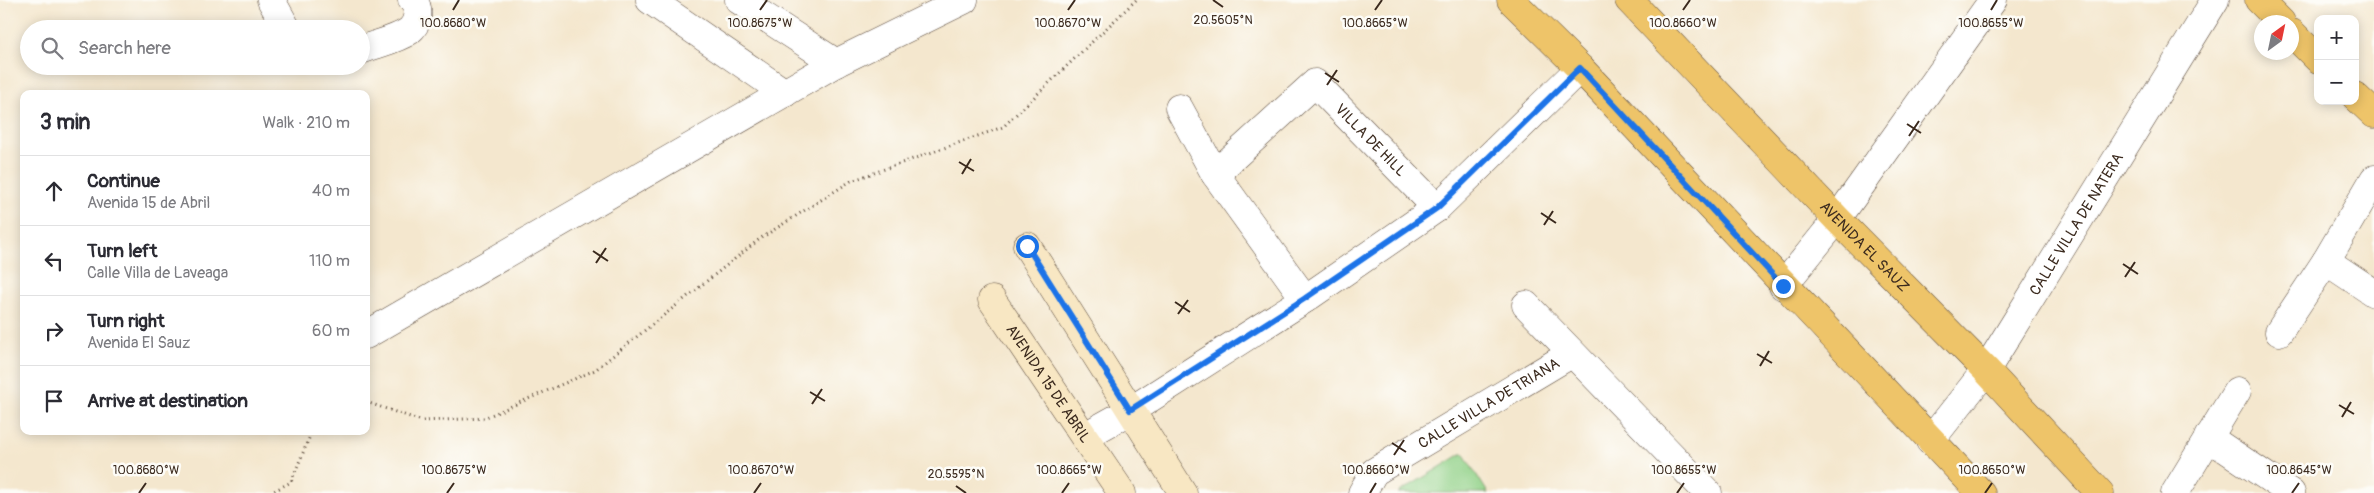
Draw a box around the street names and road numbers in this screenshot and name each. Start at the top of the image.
street label: VILLA DE HILL [1331,100,1410,180]
street label: CALLE VILLA DE NATERA [2025,149,2128,299]
street label: AVENIDA EL SAUZ [1816,197,1913,296]
street label: AVENIDA 15 DE ABRIL [1002,321,1095,447]
street label: CALLE VILLA DE TRIANA [1415,353,1563,453]

